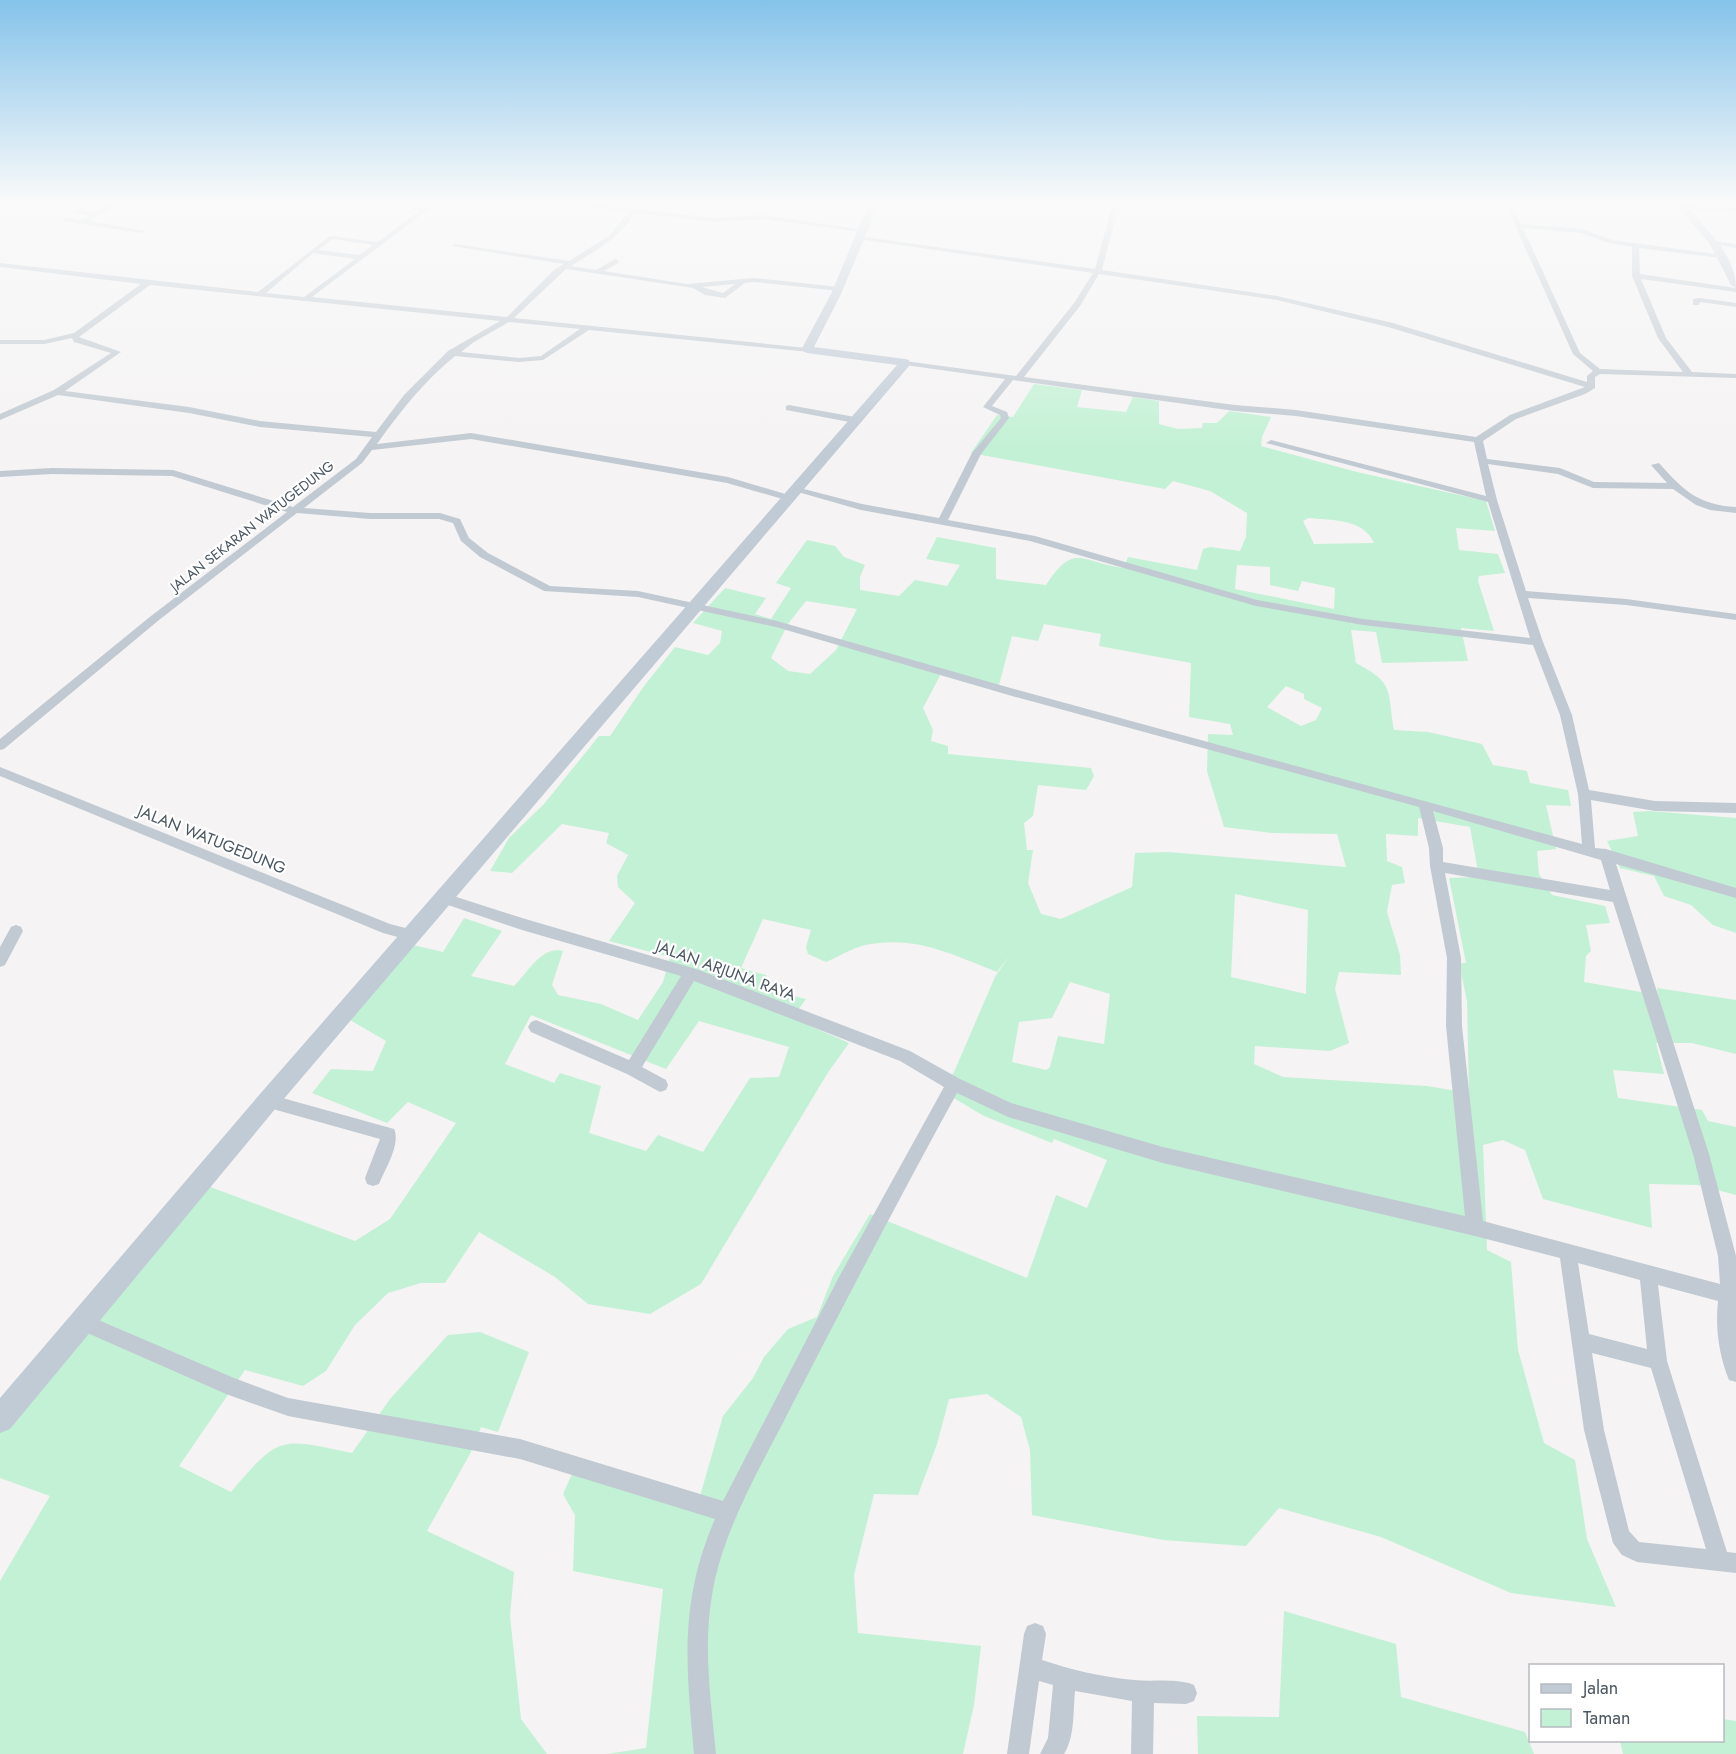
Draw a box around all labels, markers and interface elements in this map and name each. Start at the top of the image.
street label: JALAN SEKARAN WATUGEDUNG [164,456,338,598]
street label: JALAN WATUGEDUNG [132,798,289,880]
street label: JALAN ARJUNA RAYA [651,934,799,1007]
legend [1529,1664,1724,1742]
text: Jalan [1581,1675,1618,1701]
text: Taman [1583,1705,1630,1731]

